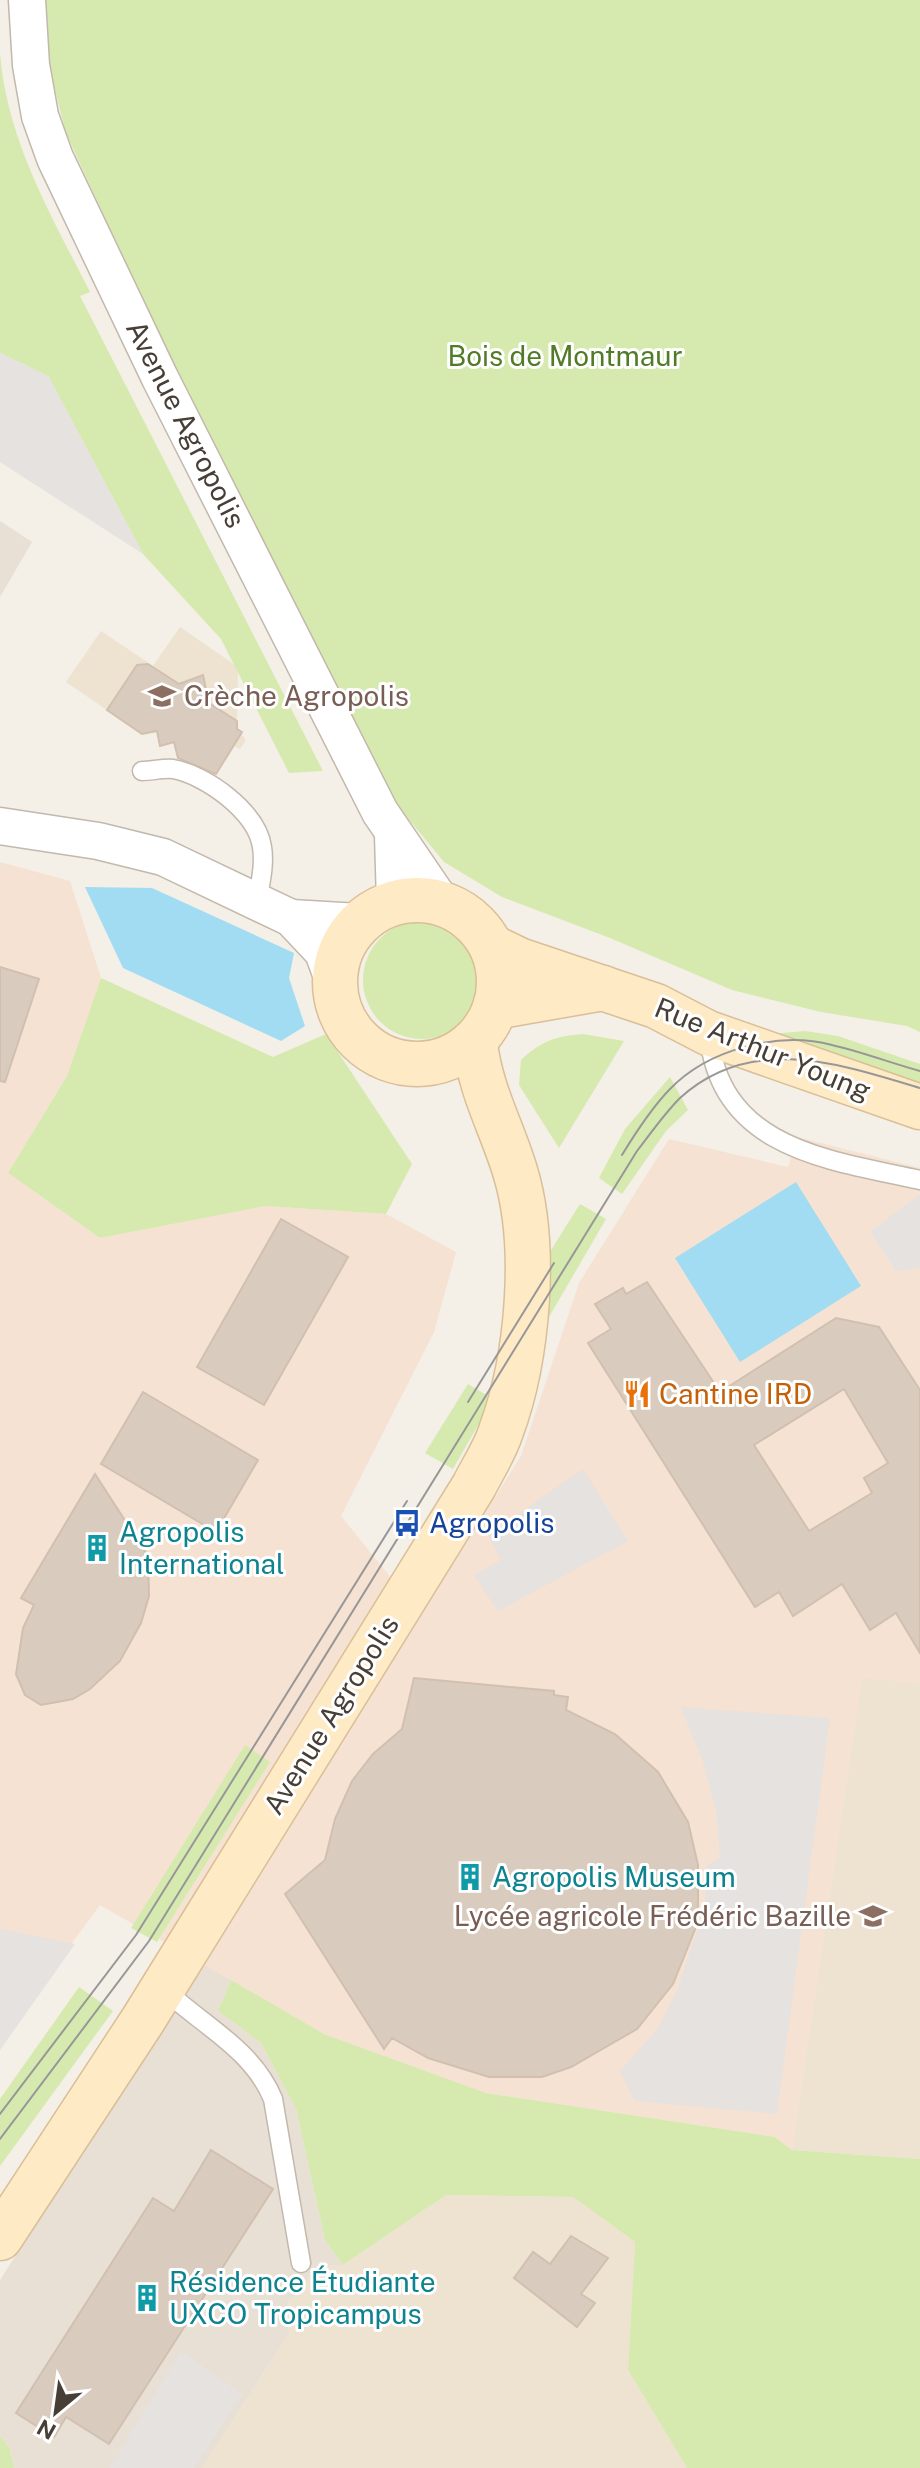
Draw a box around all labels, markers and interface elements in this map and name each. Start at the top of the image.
street label: Avenue Agropolis [120,315,253,533]
park label: Bois de Montmaur [447,339,683,372]
place label: Crèche Agropolis [184,679,409,712]
school or university icon: Crèche Agropolis [147,681,177,711]
street label: Rue Arthur Young [650,990,876,1107]
place label: Cantine IRD [659,1377,812,1410]
restaurant icon: Cantine IRD [622,1379,652,1409]
place label: Agropolis [429,1506,554,1539]
bus stop icon: Agropolis [392,1508,422,1538]
place label: Agropolis International [119,1515,285,1580]
building icon: Agropolis International [82,1533,112,1563]
street label: Avenue Agropolis [256,1609,405,1820]
place label: Agropolis Museum [492,1860,736,1893]
building icon: Agropolis Museum [455,1862,485,1892]
place label: Lycée agricole Frédéric Bazille [454,1899,851,1932]
school or university icon: Lycée agricole Frédéric Bazille [858,1901,888,1931]
place label: Résidence Étudiante UXCO Tropicampus [169,2265,436,2330]
building icon: Résidence Étudiante UXCO Tropicampus [132,2283,162,2313]
north arrow [16,2372,96,2452]
text: N [32,2414,60,2445]

